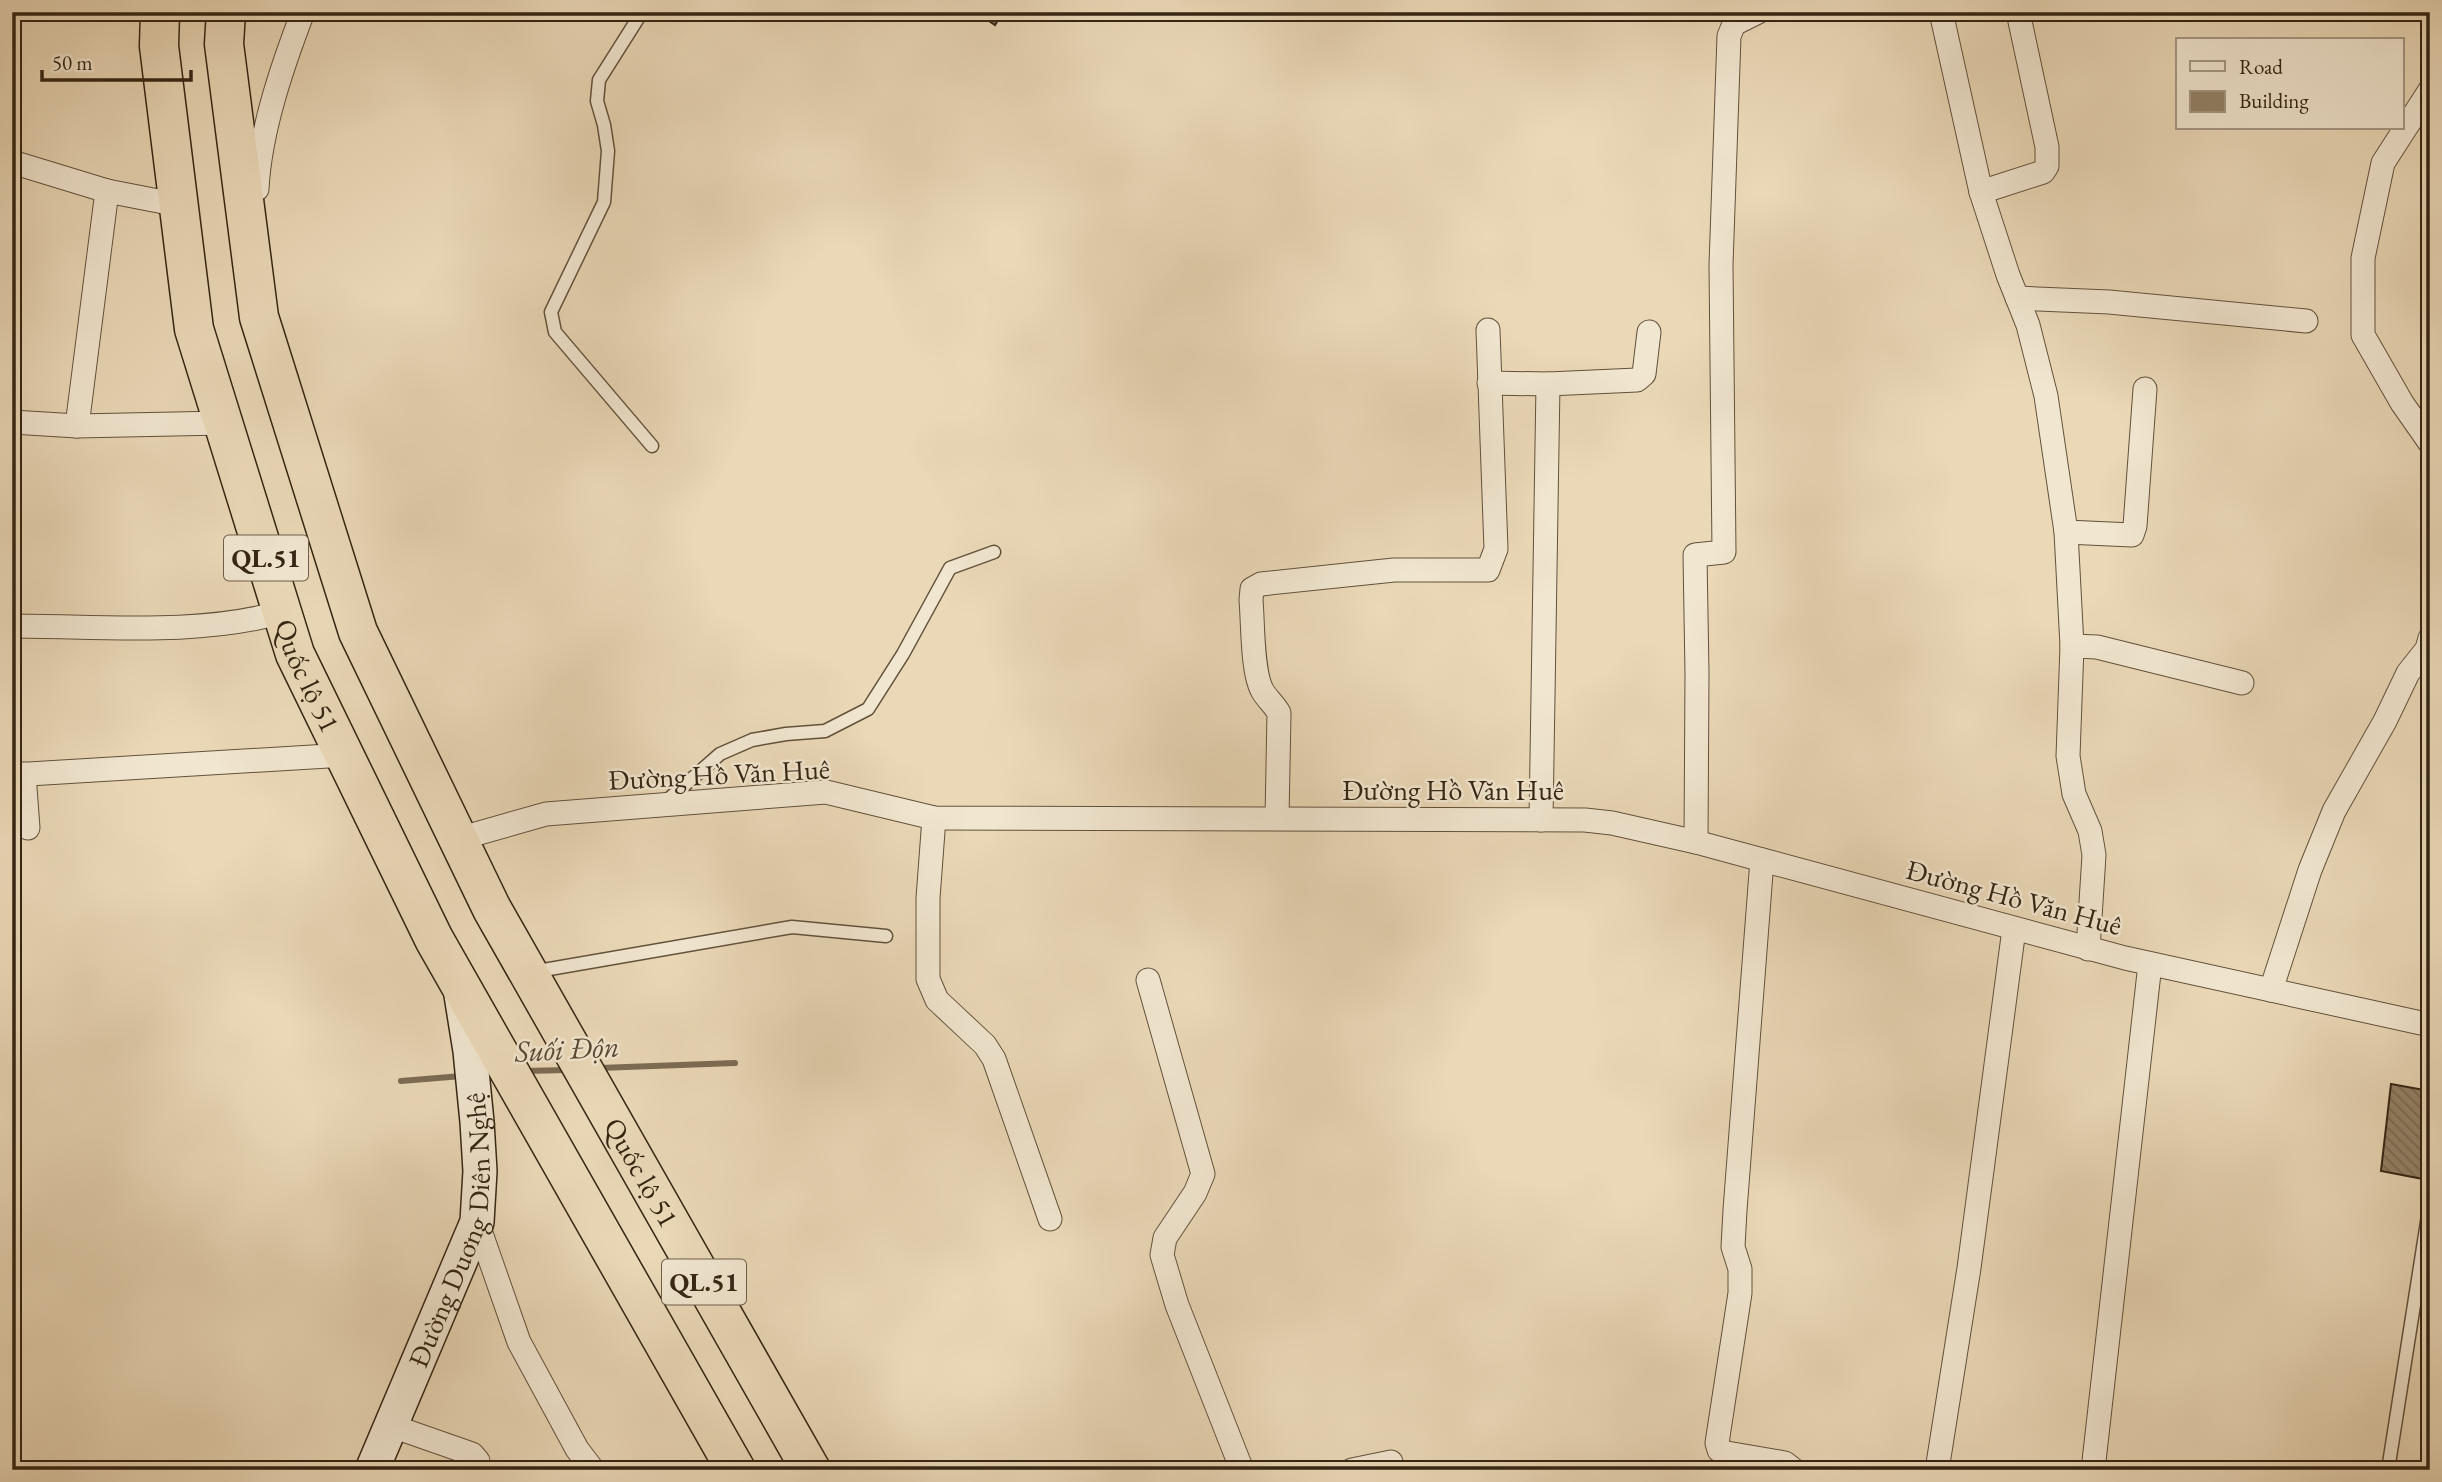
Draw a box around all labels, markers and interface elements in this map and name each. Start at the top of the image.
scale bar [42,38,191,82]
legend [2176,38,2404,130]
text: 50 m [52,49,93,76]
text: Road [2239,53,2283,80]
text: Building [2239,87,2309,114]
road number: QL.51 [224,536,308,580]
street label: Quốc lộ 51 [267,615,348,738]
street label: Đường Hồ Văn Huê [607,750,831,798]
street label: Đường Hồ Văn Huê [1342,772,1564,808]
street label: Đường Hồ Văn Huê [1902,851,2126,943]
water label: Suối Độn [513,1026,620,1071]
street label: Đường Duơng Diên Nghệ [400,1091,498,1373]
street label: Quốc lộ 51 [596,1111,687,1233]
road number: QL.51 [662,1260,746,1304]

